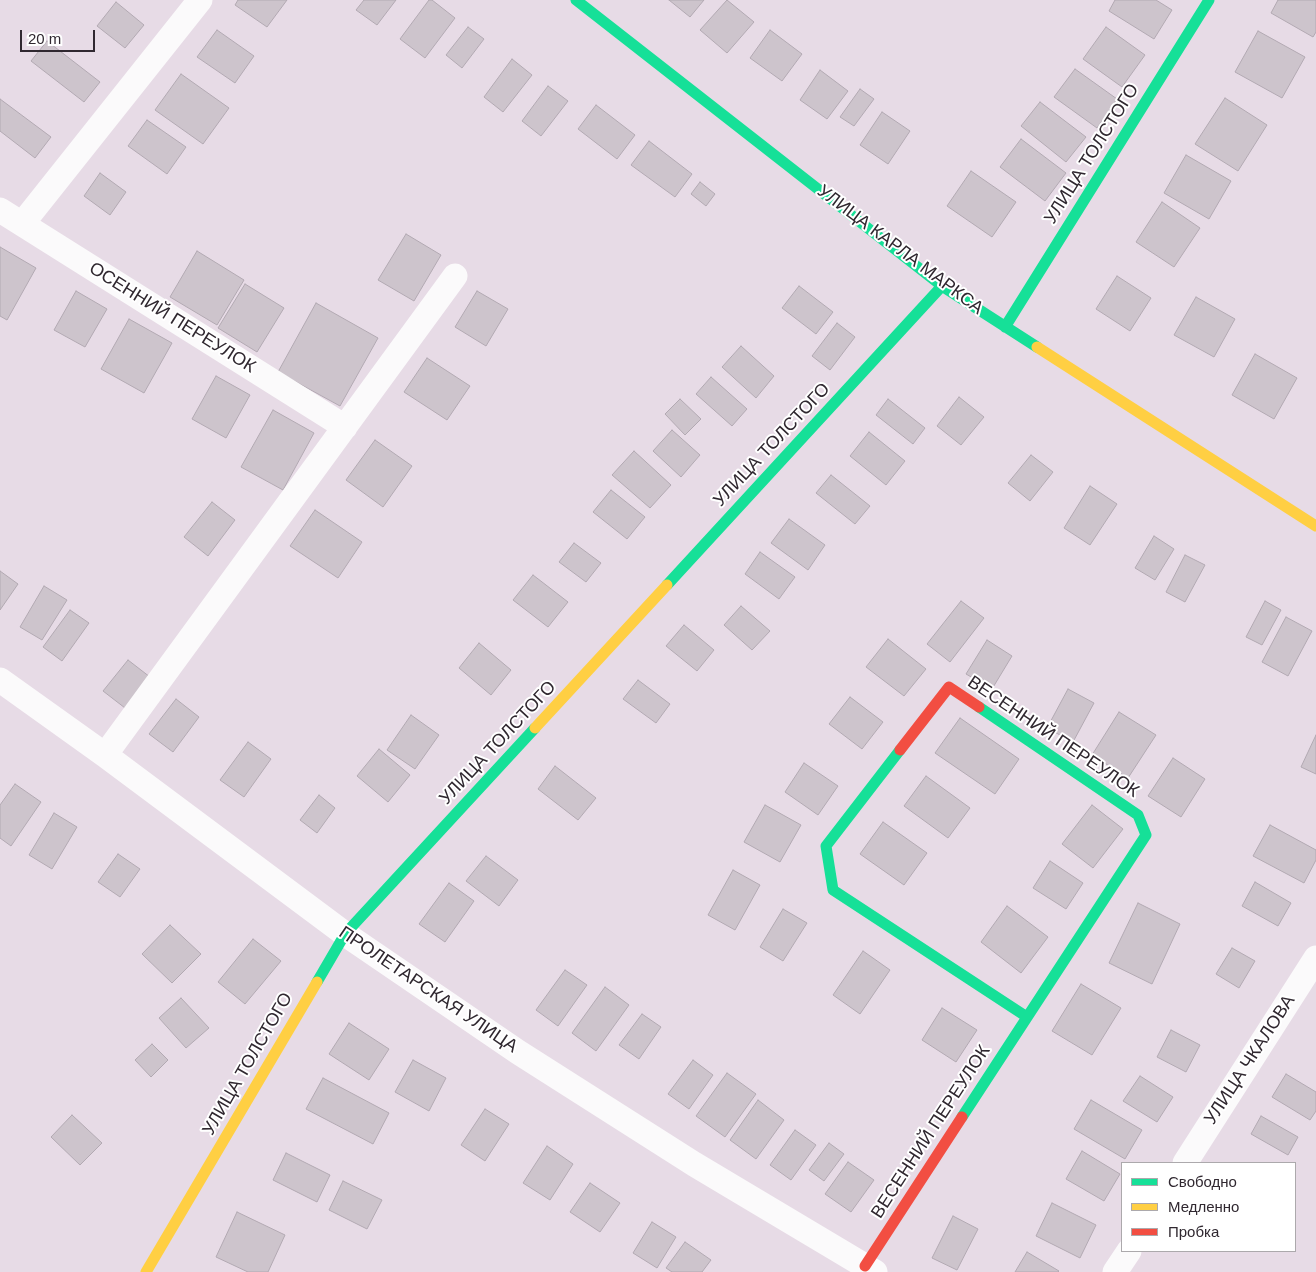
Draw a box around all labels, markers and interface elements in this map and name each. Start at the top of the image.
scale bar [22,20,98,52]
text: 20 m [28,30,61,47]
street label: УЛИЦА ТОЛСТОГО [1040,80,1144,228]
street label: УЛИЦА КАРЛА МАРКСА [813,181,987,319]
street label: ОСЕННИЙ ПЕРЕУЛОК [85,258,259,378]
street label: УЛИЦА ТОЛСТОГО [709,379,835,511]
street label: ВЕСЕННИЙ ПЕРЕУЛОК [963,672,1143,802]
street label: УЛИЦА ТОЛСТОГО [435,677,561,809]
street label: ПРОЛЕТАРСКАЯ УЛИЦА [335,922,521,1058]
street label: УЛИЦА ТОЛСТОГО [198,989,298,1139]
street label: УЛИЦА ЧКАЛОВА [1200,991,1300,1129]
street label: ВЕСЕННИЙ ПЕРЕУЛОК [867,1041,995,1223]
legend [1121,1162,1296,1252]
text: Свободно [1168,1173,1237,1190]
text: Медленно [1168,1198,1239,1215]
text: Пробка [1168,1223,1219,1240]

